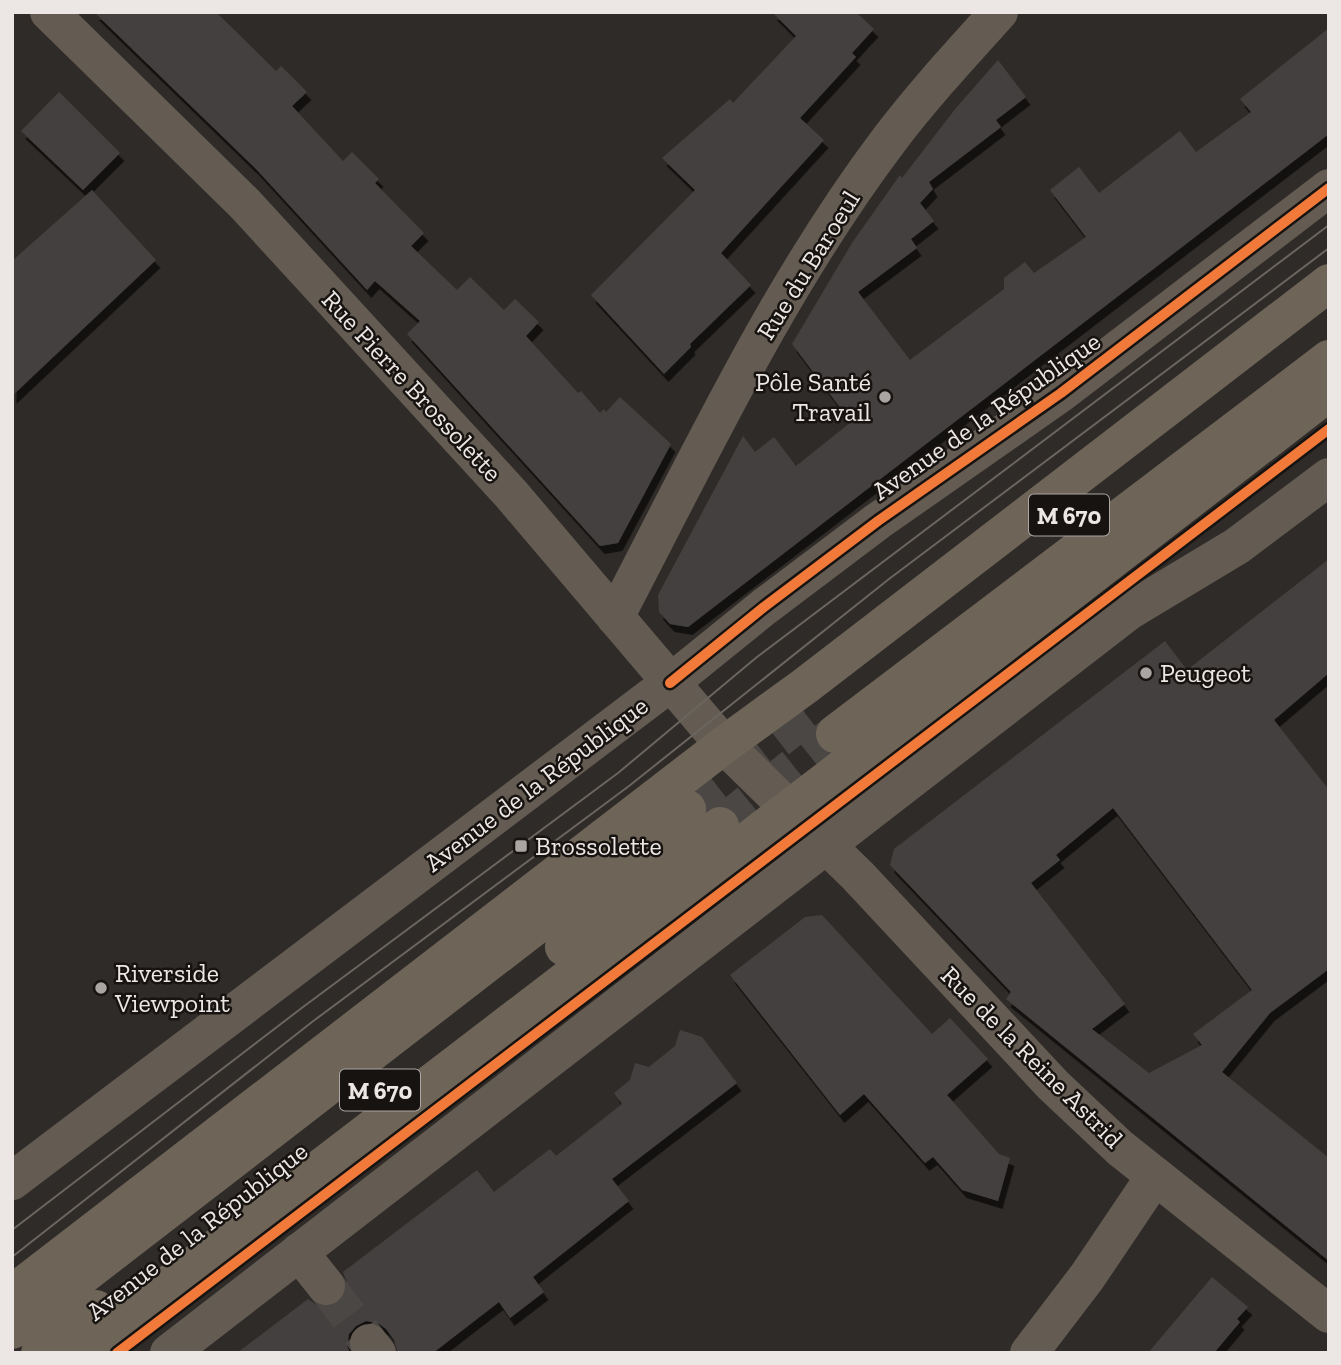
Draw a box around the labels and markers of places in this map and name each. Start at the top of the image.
place label: Pôle Santé Travail [755,366,871,428]
marker: Pôle Santé Travail [877,389,893,405]
place label: Peugeot [1160,657,1251,689]
marker: Peugeot [1138,665,1154,681]
place label: Brossolette [535,830,662,862]
marker: Brossolette [513,838,529,854]
place label: Riverside Viewpoint [114,957,230,1019]
marker: Riverside Viewpoint [93,980,109,996]

